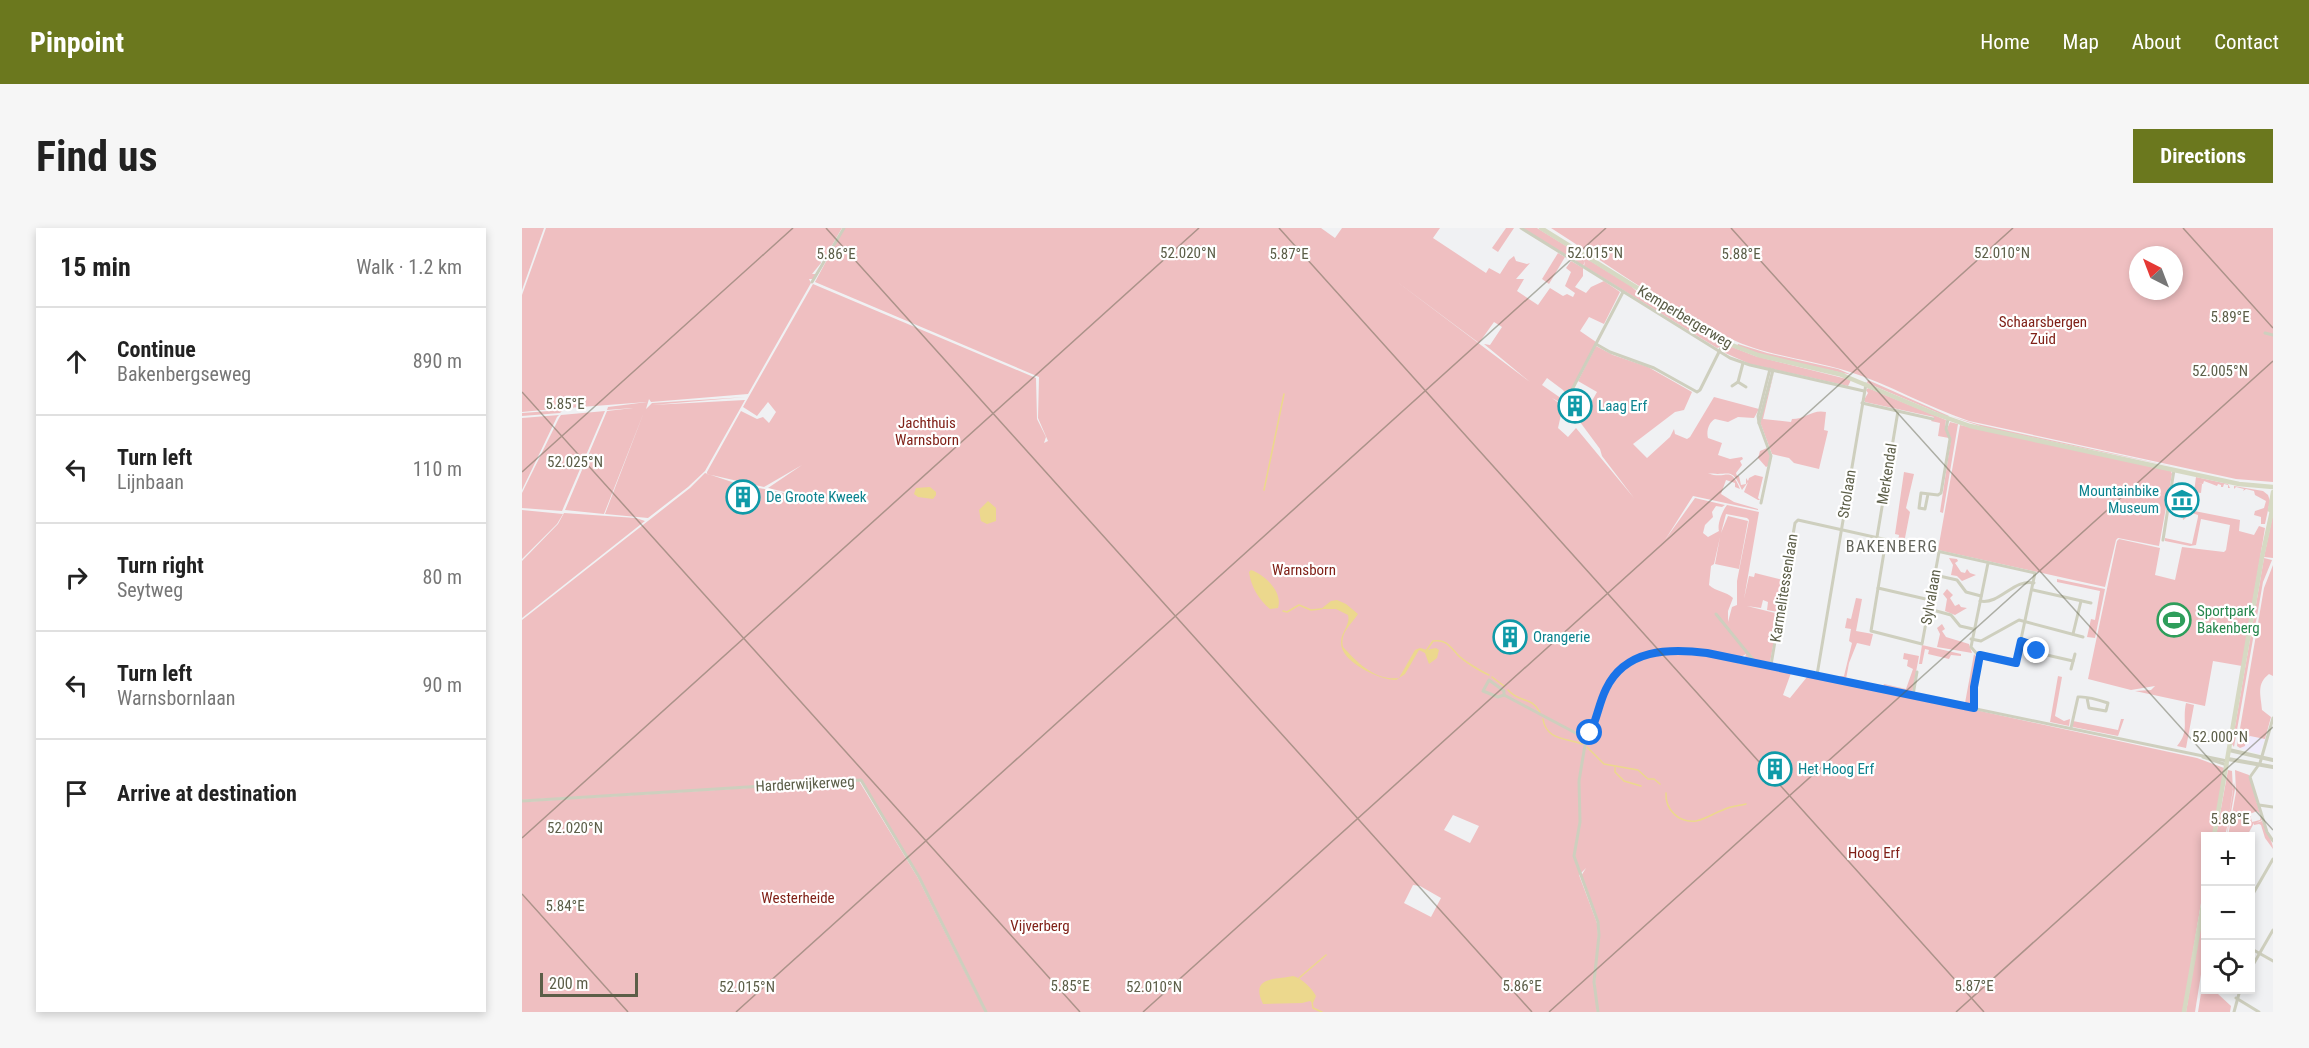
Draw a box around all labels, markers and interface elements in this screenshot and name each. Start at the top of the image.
text: Pinpoint [30,26,124,59]
text: Home [1980,30,2030,54]
text: Map [2063,30,2099,54]
text: About [2132,30,2181,54]
text: Contact [2214,30,2279,54]
button: Directions [2133,129,2273,183]
text: Find us [36,132,157,181]
text: 52.020°N [1160,244,1216,262]
text: 52.015°N [1567,244,1623,262]
text: 52.010°N [1974,244,2030,262]
text: 5.86°E [816,245,856,263]
text: 5.87°E [1269,245,1309,263]
text: 5.88°E [1721,245,1761,263]
north arrow [2129,246,2183,300]
text: 15 min [60,252,131,282]
text: Walk · 1.2 km [356,255,462,279]
street label: Kemperbergerweg [1634,282,1736,352]
text: 5.89°E [2210,308,2250,326]
park label: Schaarsbergen Zuid [1999,313,2087,348]
text: Continue [117,337,196,362]
icon: ahead [60,345,93,378]
text: 890 m [413,349,462,373]
text: Bakenbergseweg [117,362,251,386]
text: 52.005°N [2192,362,2248,380]
building icon: Laag Erf [1557,388,1593,424]
text: 5.85°E [545,395,585,413]
place label: Laag Erf [1598,397,1647,415]
park label: Jachthuis Warnsborn [895,414,959,449]
street label: Merkendal [1873,442,1901,506]
text: Turn left [117,445,192,470]
icon: left [60,453,93,486]
text: 52.025°N [547,453,603,471]
text: 110 m [413,457,462,481]
street label: Strolaan [1834,468,1860,520]
text: Lijnbaan [117,470,184,494]
building icon: De Groote Kweek [725,479,761,515]
place label: Mountainbike Museum [2079,482,2159,517]
museum icon: Mountainbike Museum [2164,482,2200,518]
place label: De Groote Kweek [766,488,867,506]
street label: Karmelitessenlaan [1767,532,1801,644]
district label: BAKENBERG [1846,537,1938,556]
text: Turn right [117,553,204,578]
icon: right [60,561,93,594]
park label: Warnsborn [1272,561,1336,579]
text: 80 m [423,565,462,589]
street label: Sylvalaan [1917,568,1945,626]
text: Seytweg [117,578,183,602]
sports icon: Sportpark Bakenberg [2156,602,2192,638]
place label: Sportpark Bakenberg [2197,602,2260,637]
building icon: Orangerie [1492,619,1528,655]
place label: Orangerie [1533,628,1590,646]
route end [2023,637,2049,663]
text: Turn left [117,661,192,686]
icon: left [60,669,93,702]
text: 90 m [423,673,462,697]
text: Warnsbornlaan [117,686,236,710]
route start [1576,719,1602,745]
text: 52.000°N [2192,728,2248,746]
building icon: Het Hoog Erf [1757,751,1793,787]
place label: Het Hoog Erf [1798,760,1875,778]
street label: Harderwijkerweg [755,772,855,796]
icon: arrive [60,777,93,810]
text: Arrive at destination [117,781,297,806]
text: 5.88°E [2210,810,2250,828]
text: 52.020°N [547,819,603,837]
map controls [2201,832,2255,994]
button: + [2201,832,2255,886]
park label: Hoog Erf [1848,844,1900,862]
button: − [2201,886,2255,940]
park label: Westerheide [761,889,835,907]
text: 5.84°E [545,897,585,915]
park label: Vijverberg [1010,917,1070,935]
button: locate [2201,940,2255,994]
scale bar [540,970,638,998]
text: 200 m [549,974,588,993]
text: 5.85°E [1050,977,1090,995]
text: 5.86°E [1502,977,1542,995]
text: 5.87°E [1954,977,1994,995]
text: 52.015°N [719,978,775,996]
text: 52.010°N [1126,978,1182,996]

